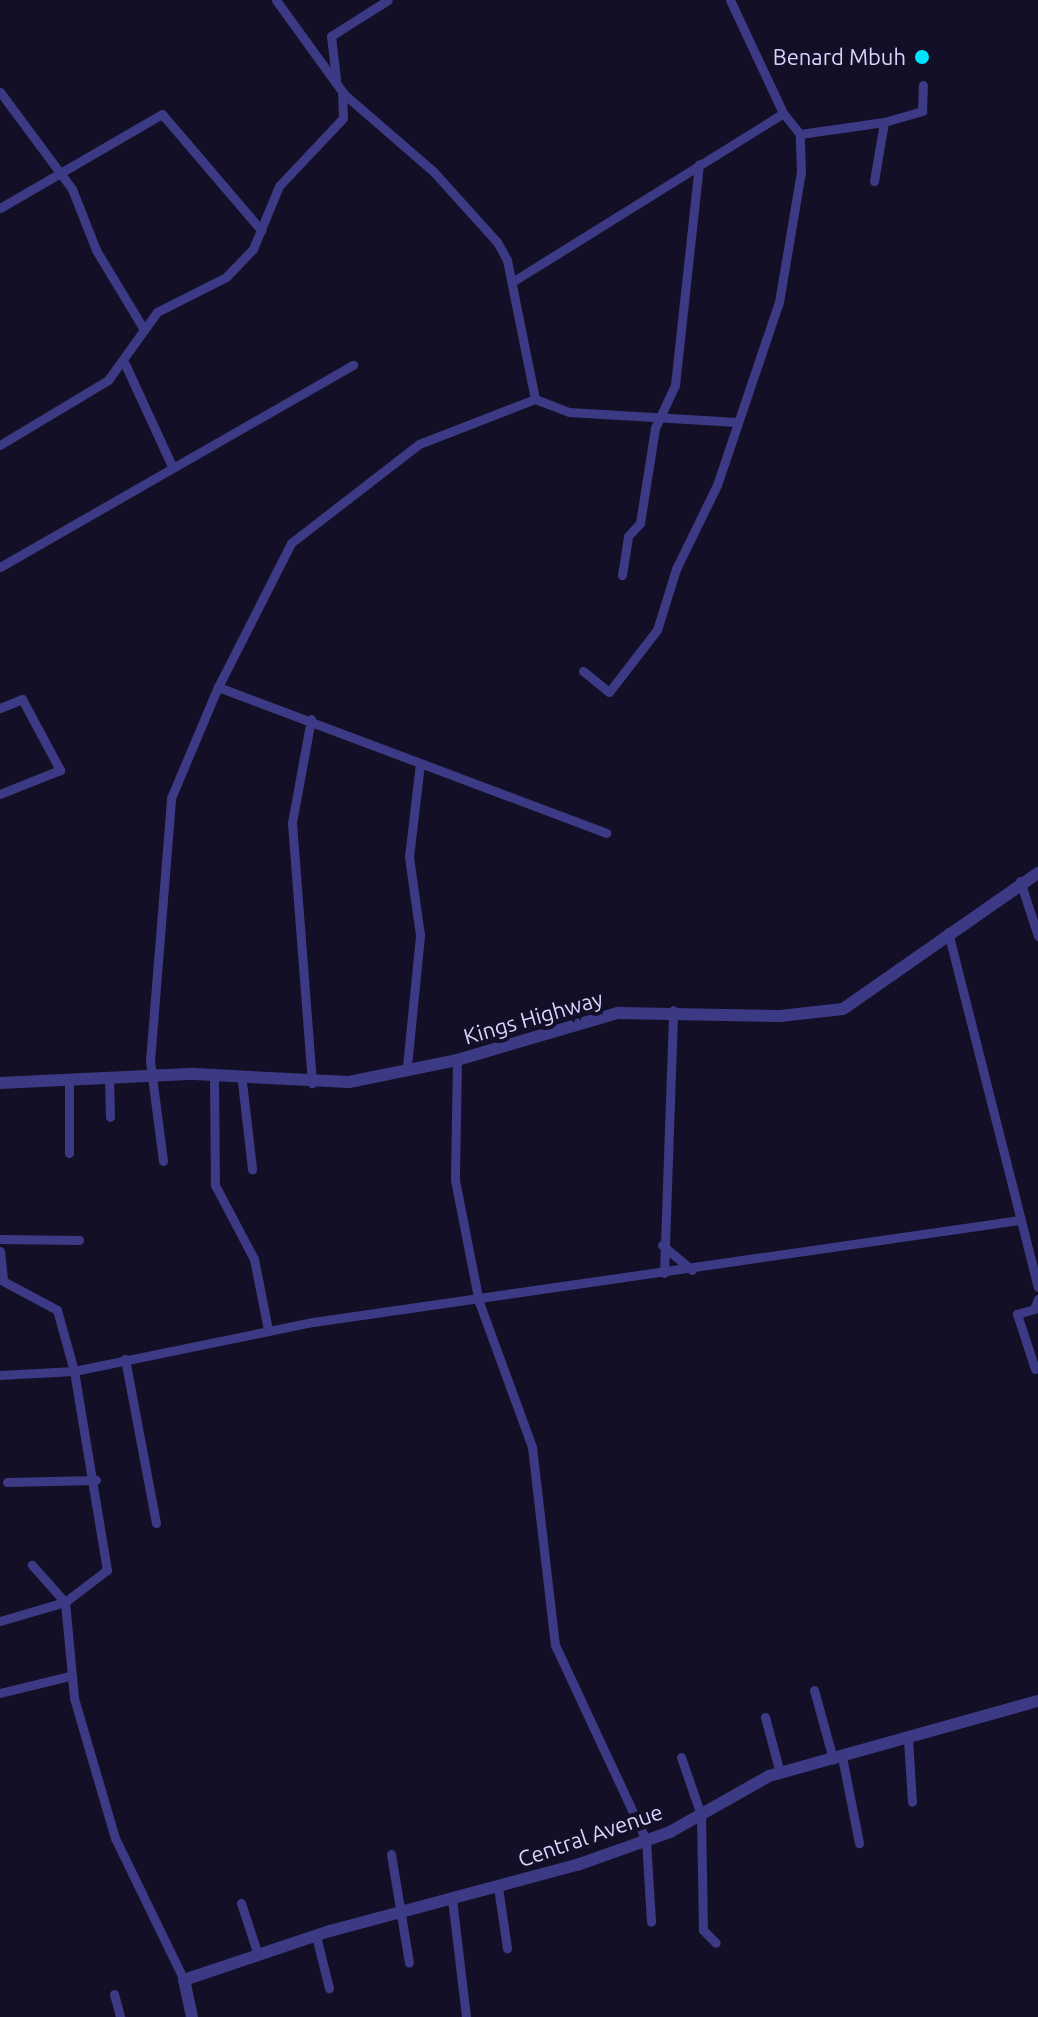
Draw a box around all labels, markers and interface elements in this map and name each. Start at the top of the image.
place label: Benard Mbuh [773,44,906,70]
marker: Benard Mbuh [913,48,931,66]
street label: Kings Highway [460,984,606,1050]
street label: Central Avenue [514,1798,666,1872]

